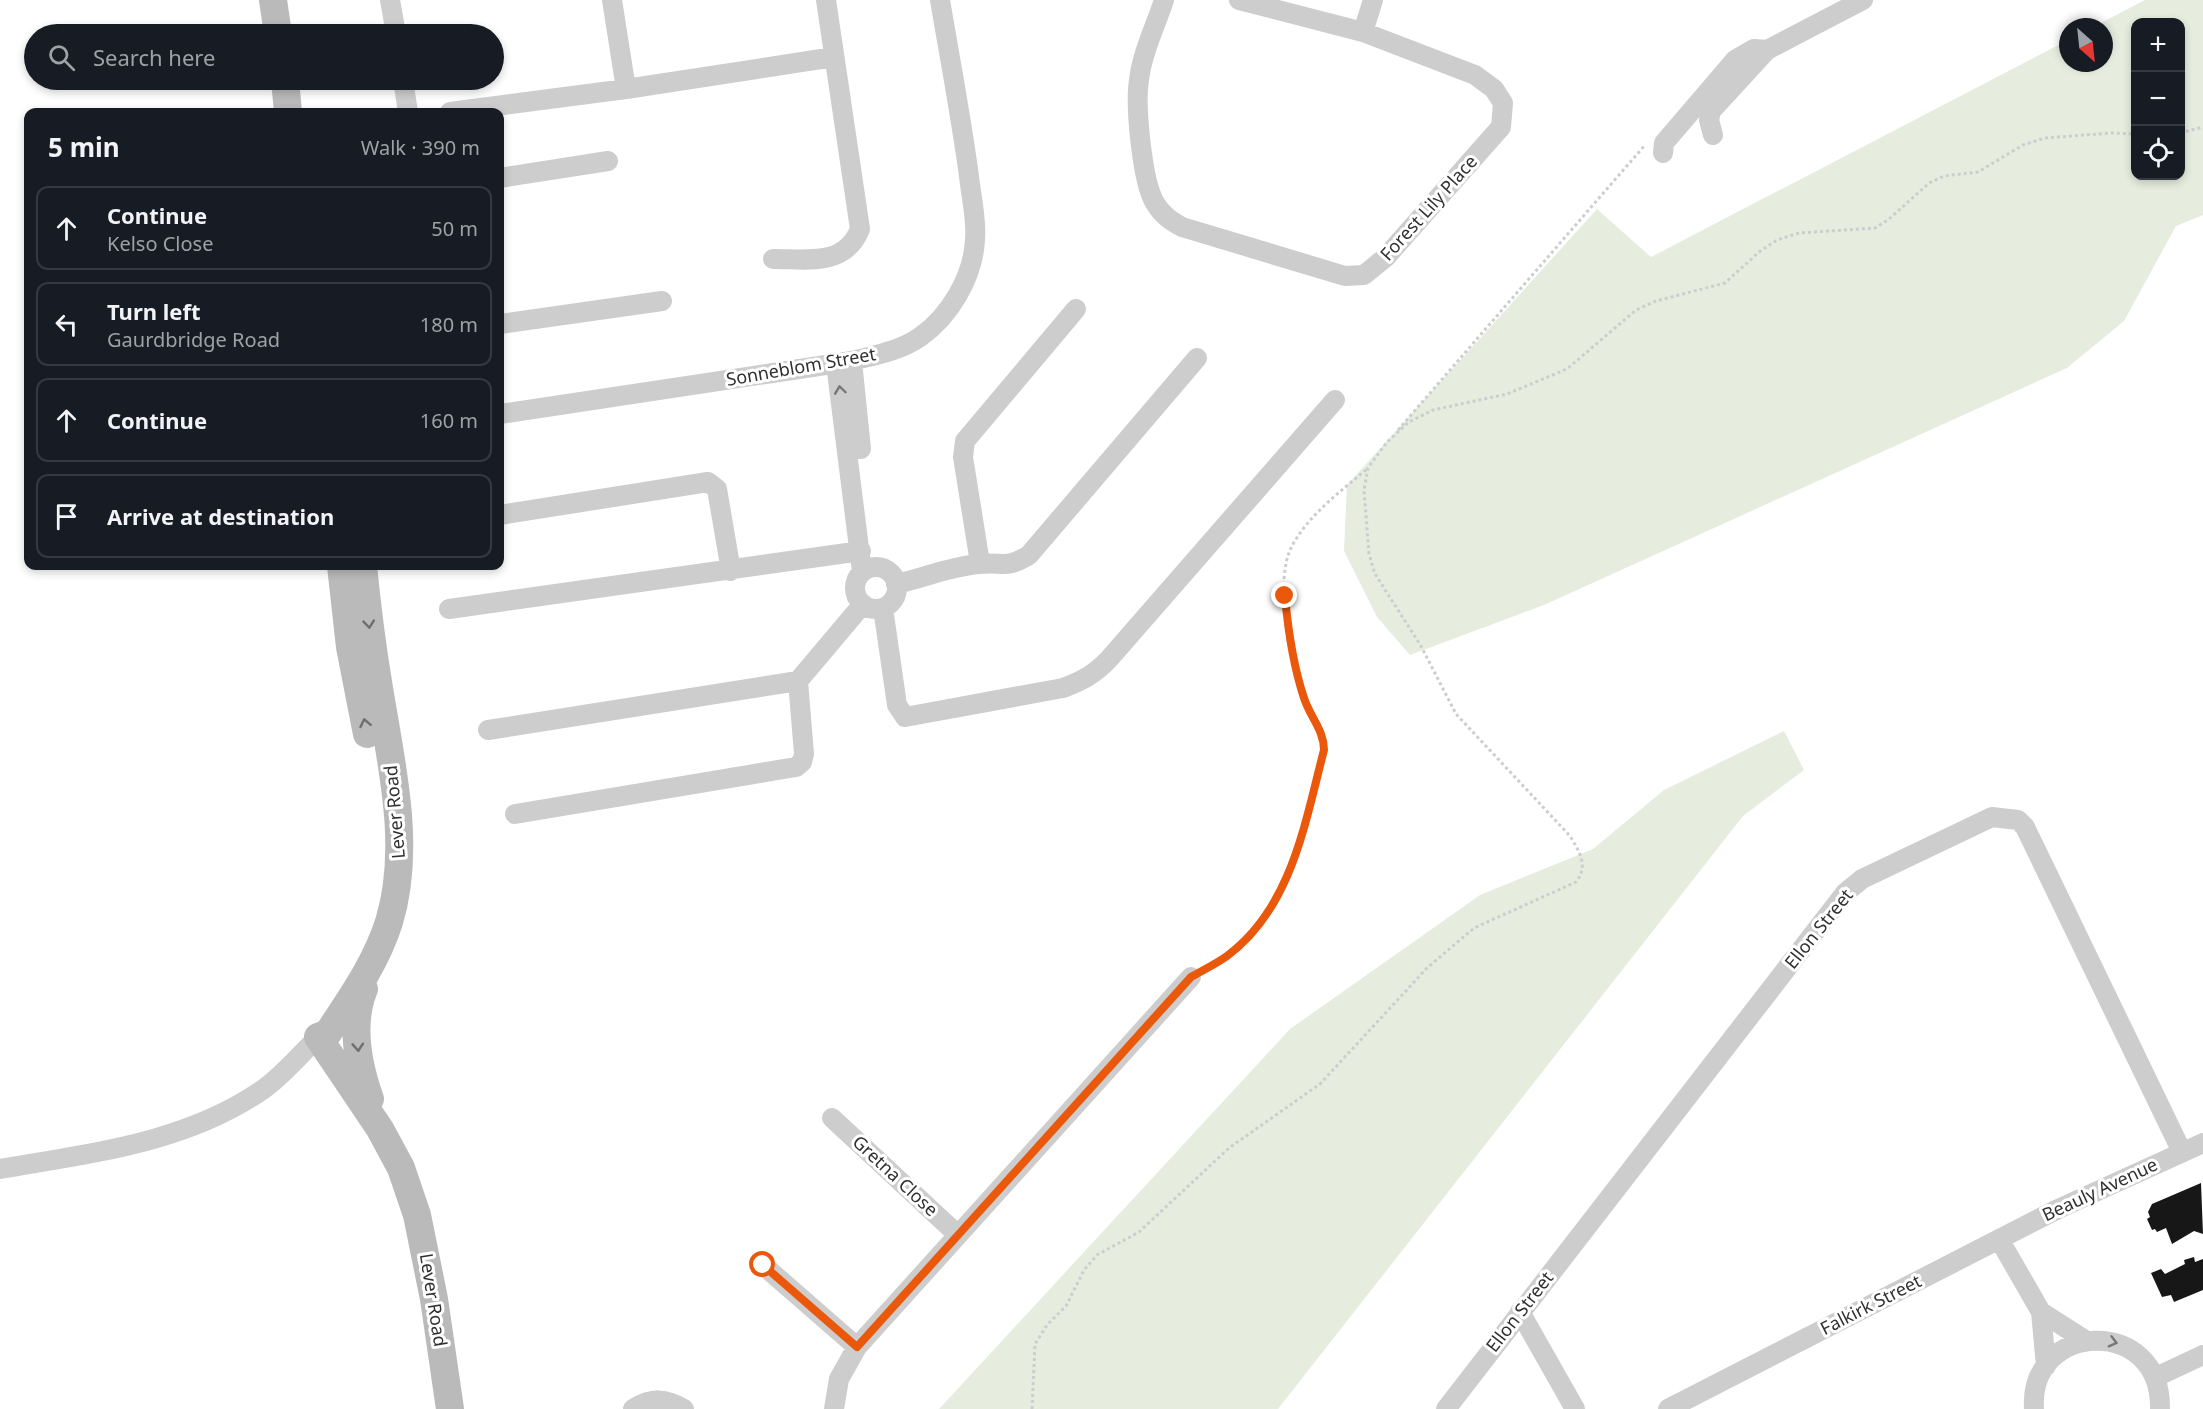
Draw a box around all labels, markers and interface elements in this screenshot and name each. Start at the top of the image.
north arrow [2059,18,2113,72]
map controls [2131,18,2185,180]
button: + [2131,18,2185,72]
search box [24,24,504,90]
icon: search [45,41,78,74]
text: Search here [93,42,215,72]
button: − [2131,72,2185,126]
button: locate [2131,126,2185,180]
text: 5 min [48,129,120,165]
text: Walk · 390 m [361,134,480,161]
street label: Forest Lily Place [1374,149,1482,265]
text: Continue [107,200,207,230]
icon: ahead [50,212,83,245]
text: 50 m [431,215,478,242]
text: Kelso Close [107,230,213,257]
text: Turn left [107,296,201,326]
icon: left [50,308,83,341]
text: 180 m [420,311,478,338]
text: Gaurdbridge Road [107,326,280,353]
street label: Sonneblom Street [724,341,878,391]
one-way arrow [834,385,847,395]
icon: ahead [50,404,83,437]
text: Continue [107,405,207,435]
text: 160 m [420,407,478,434]
icon: arrive [50,500,83,533]
text: Arrive at destination [107,501,334,531]
route end [1271,582,1297,608]
one-way arrow [362,619,375,628]
one-way arrow [359,718,372,728]
street label: Lever Road [378,764,410,860]
street label: Ellon Street [1779,883,1858,973]
one-way arrow [351,1043,364,1052]
street label: Gretna Close [848,1130,944,1221]
street label: Beauly Avenue [2038,1152,2161,1226]
route start [749,1251,775,1277]
street label: Lever Road [415,1252,453,1348]
street label: Ellon Street [1480,1266,1559,1357]
street label: Falkirk Street [1816,1268,1926,1340]
one-way arrow [2108,1335,2118,1348]

